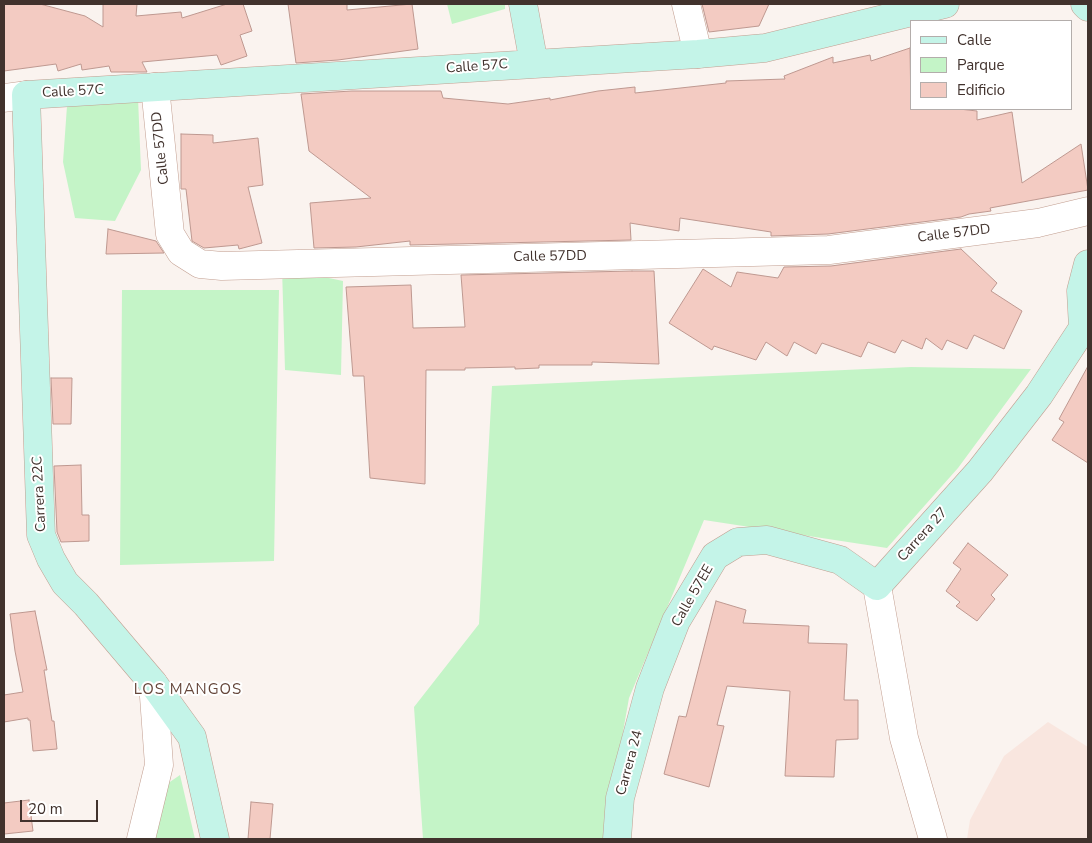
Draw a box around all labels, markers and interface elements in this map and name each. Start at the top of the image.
legend [910,20,1072,110]
text: Calle [957,30,992,50]
text: Parque [957,55,1005,75]
street label: Calle 57C [445,56,509,78]
text: Edificio [957,80,1005,100]
street label: Calle 57C [42,82,104,102]
street label: Calle 57DD [149,111,173,185]
street label: Calle 57DD [917,221,991,247]
street label: Calle 57DD [513,248,587,266]
street label: Carrera 22C [30,456,50,532]
street label: Carrera 27 [894,505,952,565]
street label: Calle 57EE [668,562,718,630]
district label: LOS MANGOS [132,681,244,699]
street label: Carrera 24 [613,729,647,797]
scale bar [22,790,100,822]
text: 20 m [28,799,63,819]

